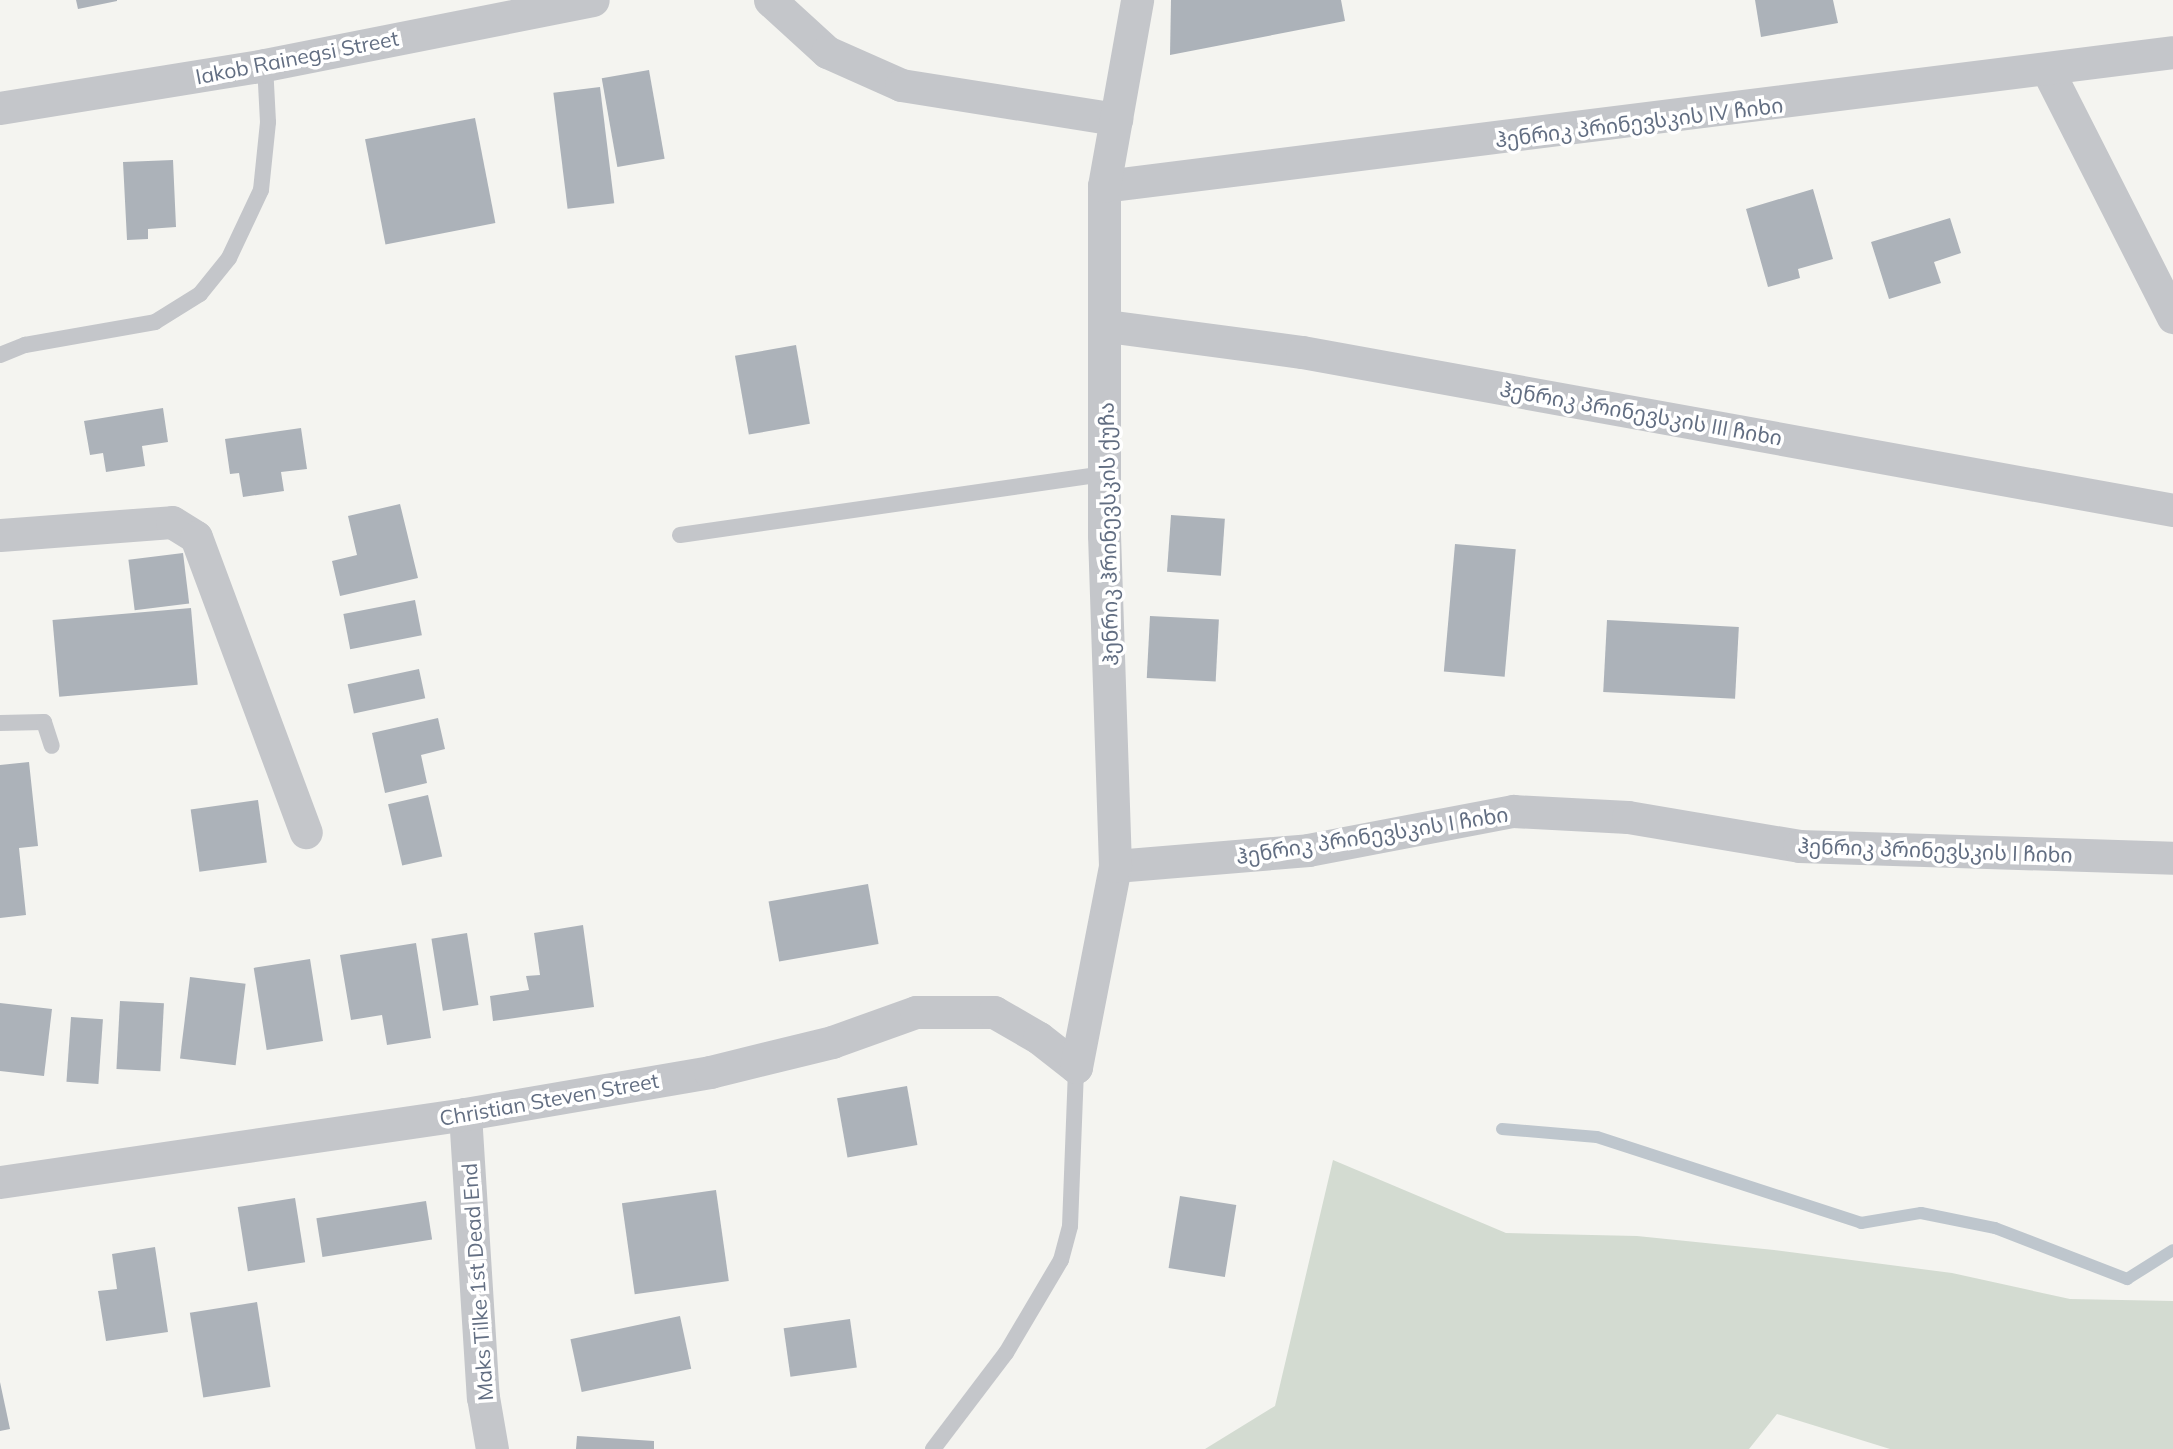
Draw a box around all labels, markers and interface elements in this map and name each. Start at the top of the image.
street label: Iakob Rainegsi Street [193,25,401,89]
street label: ჰენრიკ პრინევსკის IV ჩიხი [1494,92,1784,152]
street label: ჰენრიკ პრინევსკის III ჩიხი [1498,376,1784,450]
street label: ჰენრიკ ჰრინევსკის ქუჩა [1093,402,1123,666]
street label: ჰენრიკ პრინევსკის I ჩიხი [1234,801,1510,869]
street label: ჰენრიკ პრინევსკის I ჩიხი [1797,833,2073,867]
street label: Christian Steven Street [437,1067,661,1131]
street label: Maks Tilke 1st Dead End [456,1162,498,1402]

